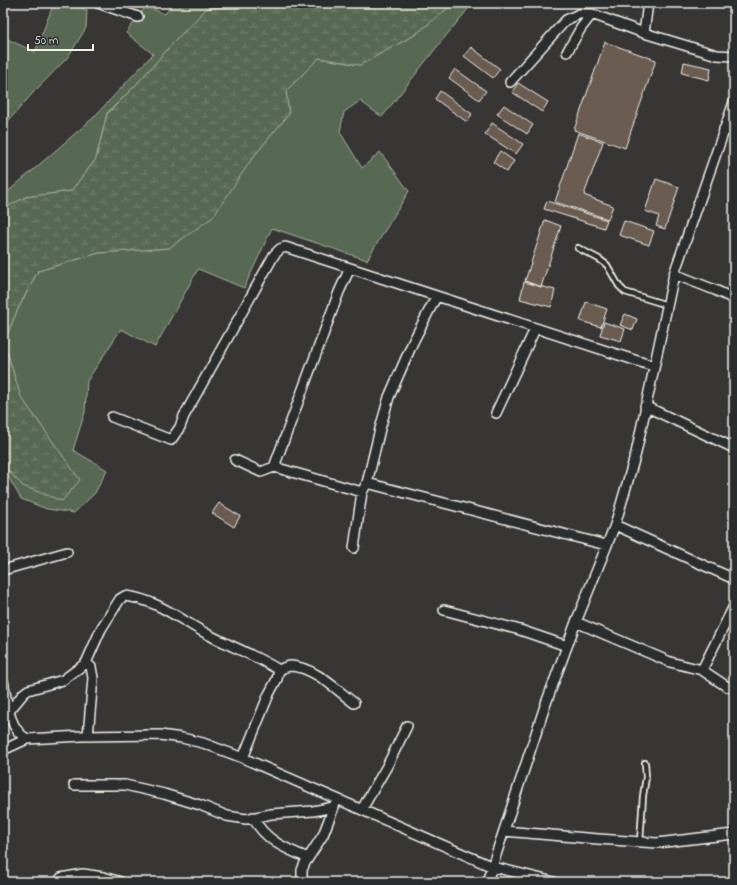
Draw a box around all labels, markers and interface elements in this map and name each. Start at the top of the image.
scale bar [28,26,93,52]
text: 50 m [34,32,58,50]

